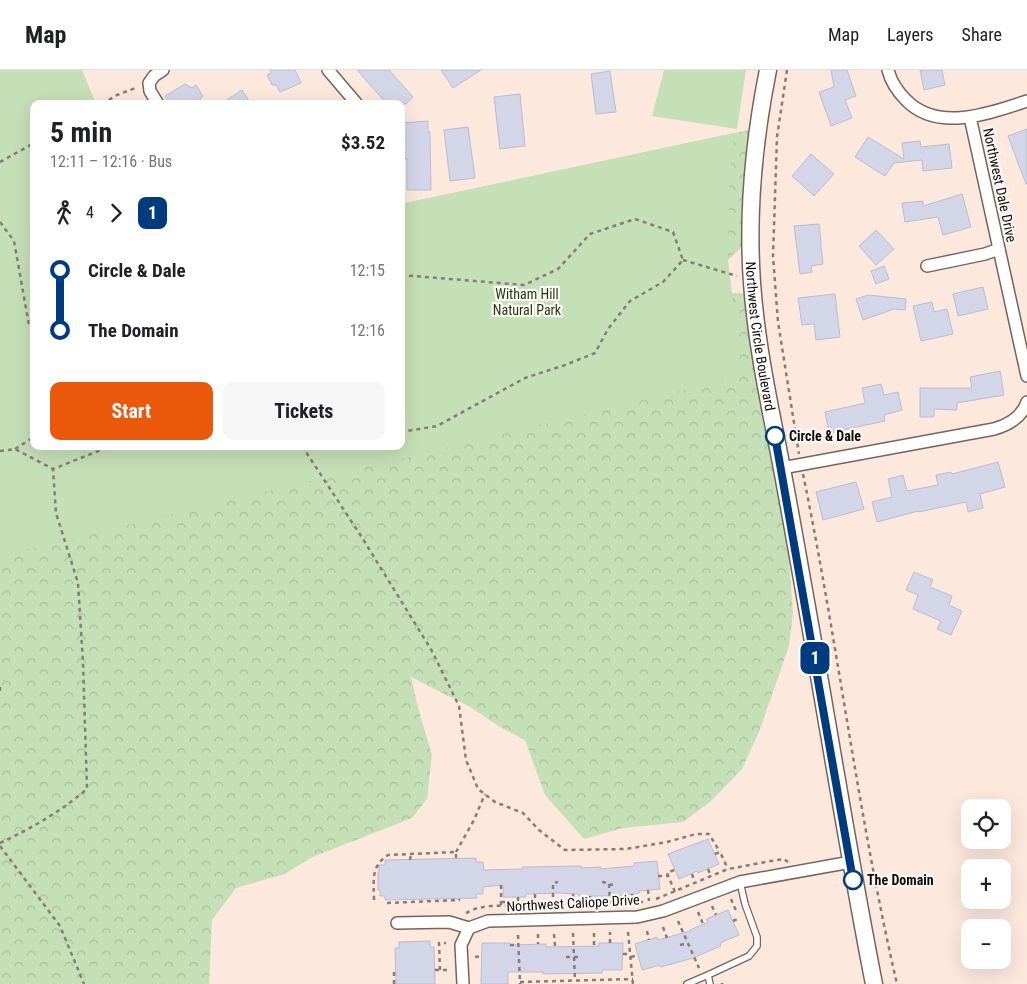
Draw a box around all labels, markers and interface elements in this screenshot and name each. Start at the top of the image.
text: Map [25,21,66,49]
text: Map [828,24,859,45]
text: Layers [887,24,934,45]
text: Share [962,24,1002,45]
text: 5 min [50,116,112,149]
street label: Northwest Dale Drive [980,126,1020,244]
text: $3.52 [341,131,385,154]
text: 12:11 – 12:16 · Bus [50,152,172,171]
icon: walk [50,199,78,227]
icon: forward [102,199,130,227]
text: 1 [148,202,157,223]
text: 4 [86,203,94,222]
text: Circle & Dale [88,259,186,282]
text: 12:15 [350,261,385,280]
street label: Northwest Circle Boulevard [743,261,778,412]
park label: Witham Hill Natural Park [493,286,562,318]
text: The Domain [88,319,179,342]
text: 12:16 [350,321,385,340]
button: Start [50,382,213,440]
button: Tickets [223,382,385,440]
marker: Circle & Dale [765,426,785,446]
place label: Circle & Dale [789,428,861,444]
line badge: 1 [799,642,831,674]
text: 1 [810,647,820,668]
map controls [961,799,1011,969]
button: locate [961,799,1011,849]
button: + [961,859,1011,909]
marker: The Domain [843,870,863,890]
place label: The Domain [867,872,934,888]
street label: Northwest Caliope Drive [506,891,640,914]
button: − [961,919,1011,969]

